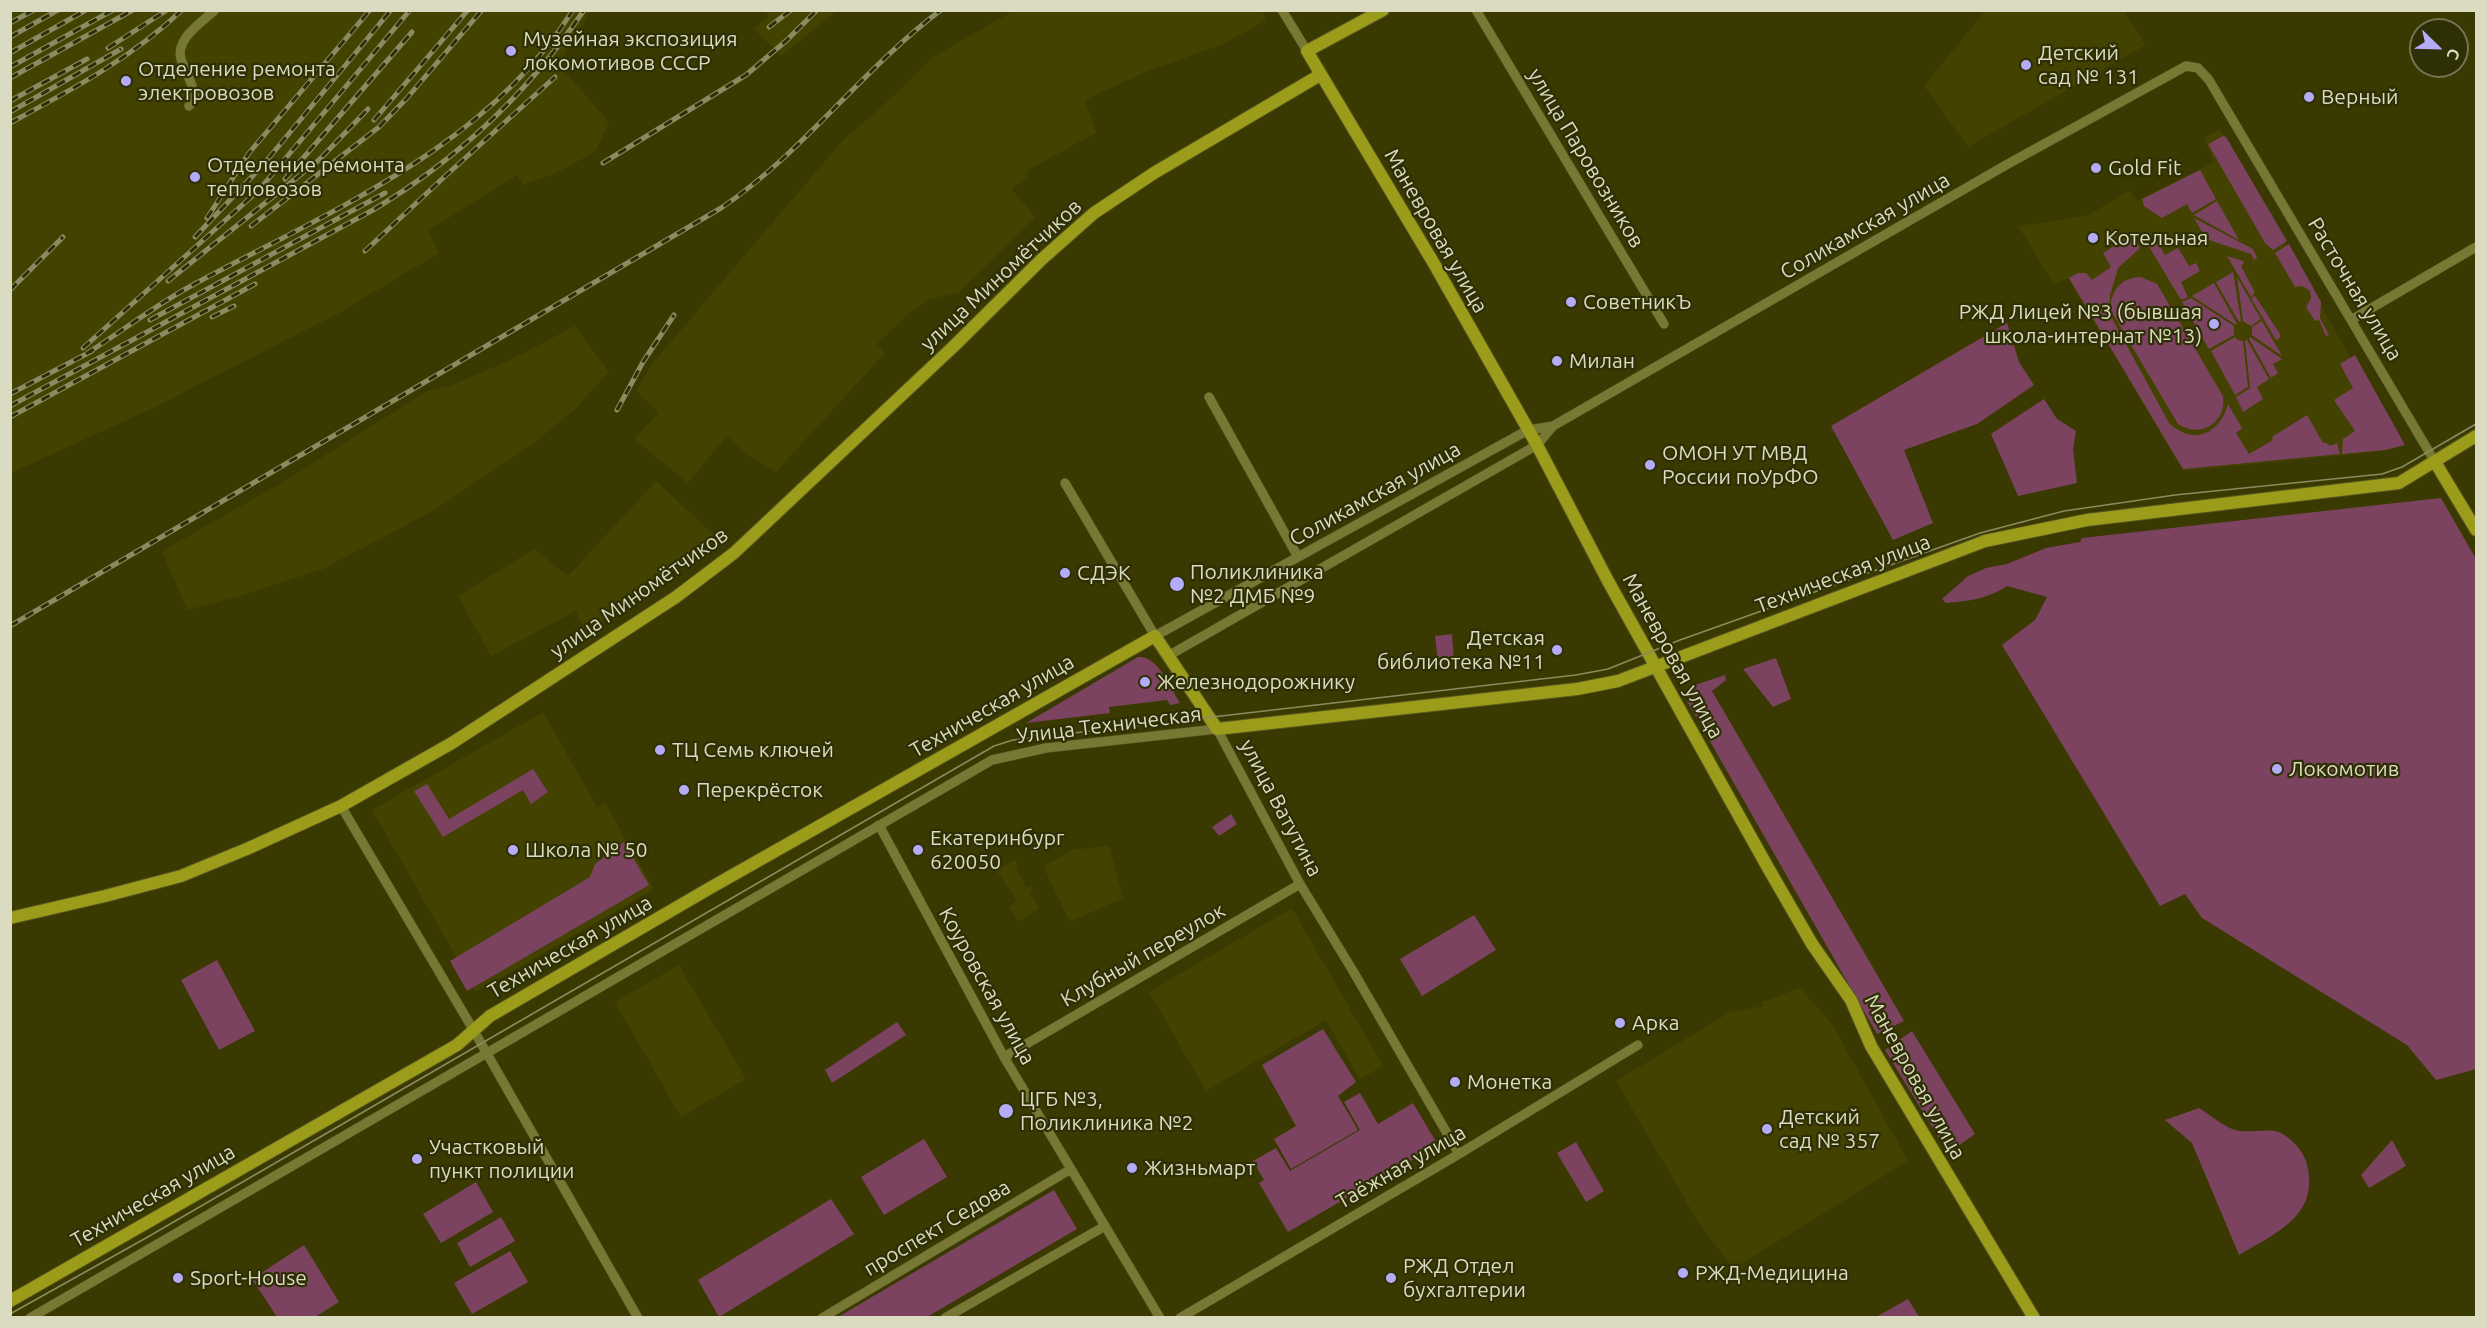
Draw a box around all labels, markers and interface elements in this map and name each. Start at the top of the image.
north arrow [2409,18,2469,78]
place label: Музейная экспозиция локомотивов СССР [523,26,738,76]
place label: Детский сад № 131 [2038,40,2139,90]
marker: Музейная экспозиция локомотивов СССР [504,44,518,58]
text: С [2443,46,2464,62]
place label: Отделение ремонта электровозов [138,56,336,106]
marker: Детский сад № 131 [2019,58,2033,72]
street label: улица Паровозников [1522,64,1650,252]
marker: Отделение ремонта электровозов [119,74,133,88]
place label: Верный [2321,84,2399,110]
marker: Верный [2302,90,2316,104]
street label: Маневровая улица [1379,145,1493,317]
place label: Отделение ремонта тепловозов [207,152,405,202]
place label: Gold Fit [2108,155,2181,181]
marker: Gold Fit [2089,161,2103,175]
street label: Соликамская улица [1776,167,1954,285]
marker: Отделение ремонта тепловозов [188,170,202,184]
street label: улица Миномётчиков [915,194,1087,356]
street label: Расточная улица [2302,213,2408,365]
place label: Котельная [2105,225,2208,251]
marker: Котельная [2086,231,2100,245]
place label: СоветникЪ [1583,289,1691,315]
marker: СоветникЪ [1564,295,1578,309]
place label: РЖД Лицей №3 (бывшая школа-интернат №13) [1959,299,2202,349]
marker: РЖД Лицей №3 (бывшая школа-интернат №13) [2207,317,2221,331]
place label: Милан [1569,348,1635,374]
marker: Милан [1550,354,1564,368]
street label: Соликамская улица [1285,437,1465,551]
place label: ОМОН УТ МВД России поУрФО [1662,440,1818,490]
marker: ОМОН УТ МВД России поУрФО [1643,458,1657,472]
street label: улица Миномётчиков [545,522,733,664]
street label: Техническая улица [1752,529,1934,619]
place label: Поликлиника №2 ДМБ №9 [1190,559,1324,609]
place label: СДЭК [1077,560,1131,586]
marker: СДЭК [1058,566,1072,580]
street label: Маневровая улица [1617,569,1729,743]
marker: Поликлиника №2 ДМБ №9 [1168,575,1186,593]
place label: Детская библиотека №11 [1377,625,1545,675]
marker: Детская библиотека №11 [1550,643,1564,657]
street label: Техническая улица [906,649,1078,763]
place label: Железнодорожнику [1157,669,1355,695]
marker: Железнодорожнику [1138,675,1152,689]
street label: Улица Техническая [1015,701,1203,749]
street label: улица Ватутина [1234,735,1328,881]
place label: ТЦ Семь ключей [672,737,834,763]
marker: ТЦ Семь ключей [653,743,667,757]
place label: Локомотив [2289,756,2399,782]
marker: Локомотив [2270,762,2284,776]
place label: Перекрёсток [696,777,823,803]
marker: Перекрёсток [677,783,691,797]
place label: Екатеринбург 620050 [930,825,1064,875]
place label: Школа № 50 [525,837,648,863]
marker: Школа № 50 [506,843,520,857]
marker: Екатеринбург 620050 [911,843,925,857]
street label: Техническая улица [484,890,656,1004]
street label: Клубный переулок [1056,898,1230,1012]
street label: Коуровская улица [933,903,1041,1069]
street label: Маневровая улица [1859,990,1971,1164]
place label: Арка [1632,1010,1680,1036]
marker: Арка [1613,1016,1627,1030]
place label: Монетка [1467,1069,1552,1095]
marker: Монетка [1448,1075,1462,1089]
place label: ЦГБ №3, Поликлиника №2 [1020,1086,1194,1136]
marker: ЦГБ №3, Поликлиника №2 [997,1102,1015,1120]
place label: Детский сад № 357 [1779,1104,1880,1154]
street label: Таёжная улица [1332,1120,1470,1214]
marker: Детский сад № 357 [1760,1122,1774,1136]
place label: Участковый пункт полиции [429,1134,575,1184]
street label: Техническая улица [67,1139,239,1253]
marker: Участковый пункт полиции [410,1152,424,1166]
place label: Жизньмарт [1144,1155,1255,1181]
marker: Жизньмарт [1125,1161,1139,1175]
street label: проспект Седова [859,1174,1015,1282]
place label: РЖД Отдел бухгалтерии [1403,1253,1526,1303]
place label: РЖД-Медицина [1695,1260,1849,1286]
place label: Sport-House [190,1265,307,1291]
marker: РЖД-Медицина [1676,1266,1690,1280]
marker: Sport-House [171,1271,185,1285]
marker: РЖД Отдел бухгалтерии [1384,1271,1398,1285]

